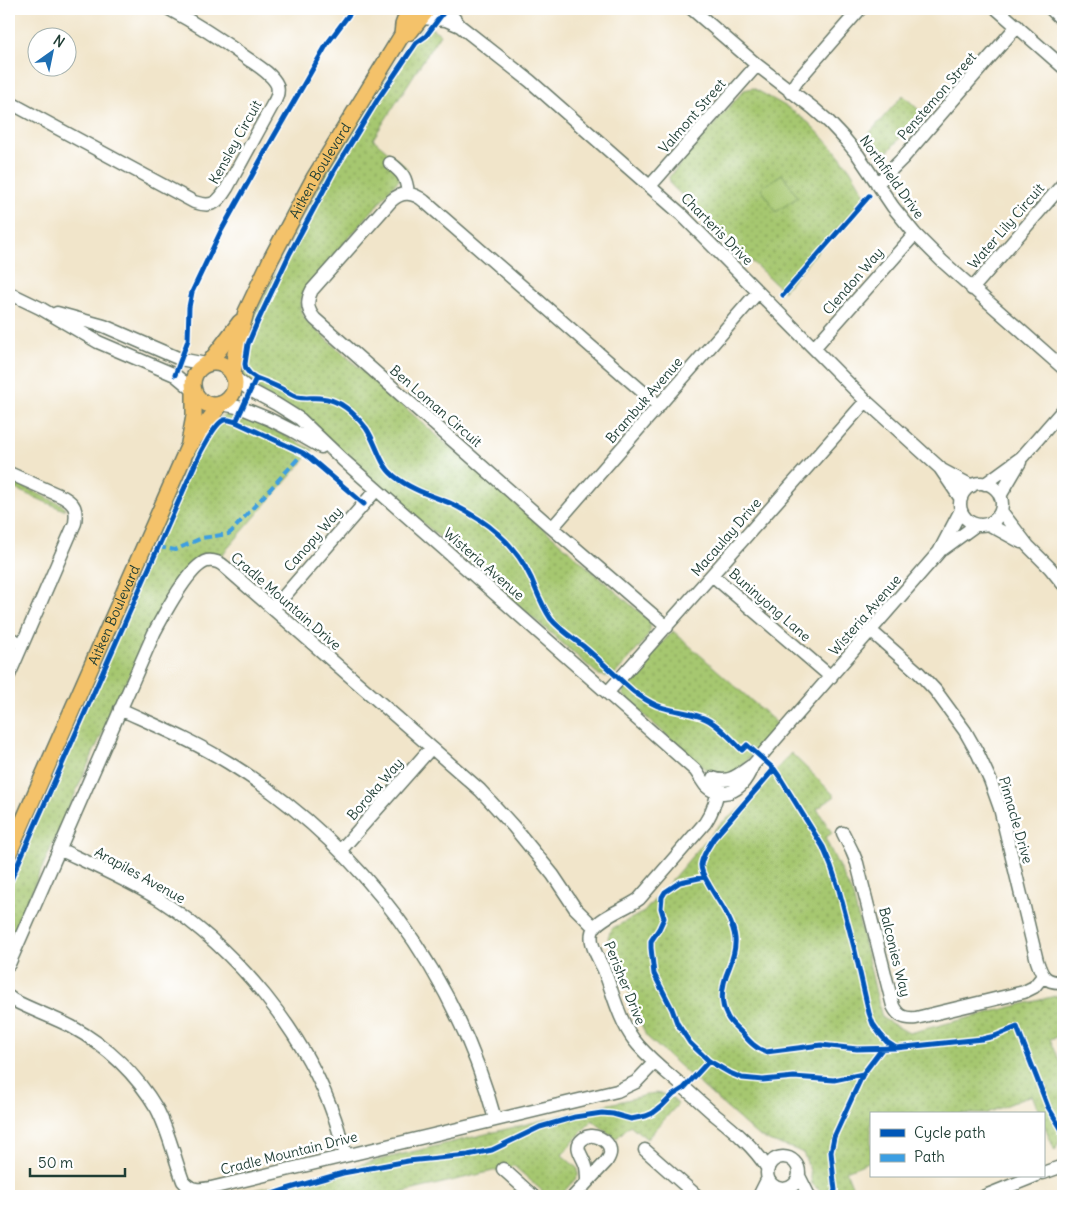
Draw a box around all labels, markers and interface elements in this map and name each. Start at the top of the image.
north arrow [28,28,78,78]
text: N [50,31,68,51]
street label: Penstemon Street [894,48,980,144]
street label: Valmont Street [655,75,729,157]
street label: Kensley Circuit [204,97,266,187]
street label: Aitken Boulevard [285,120,355,222]
street label: Northfield Drive [856,132,928,222]
street label: Water Lily Circuit [964,179,1048,273]
street label: Charteris Drive [677,189,757,269]
street label: Clendon Way [819,244,887,318]
street label: Brambuk Avenue [602,353,686,447]
street label: Ben Loman Circuit [386,361,486,451]
street label: Macaulay Drive [687,494,765,580]
street label: Canopy Way [280,503,346,575]
street label: Wisteria Avenue [440,524,528,604]
street label: Cradle Mountain Drive [227,548,345,654]
street label: Aitken Boulevard [84,562,144,668]
street label: Buninyong Lane [725,564,815,646]
street label: Wisteria Avenue [825,571,905,659]
street label: Boroka Way [343,754,407,824]
street label: Pinnacle Drive [995,774,1037,866]
street label: Arapiles Avenue [91,843,189,907]
street label: Balconies Way [875,905,915,999]
street label: Perisher Drive [600,939,650,1027]
legend [870,1112,1044,1178]
text: Cycle path [914,1123,986,1142]
street label: Cradle Mountain Drive [219,1127,359,1179]
scale bar [30,1145,125,1177]
text: Path [914,1147,945,1166]
text: 50 m [38,1153,73,1172]

